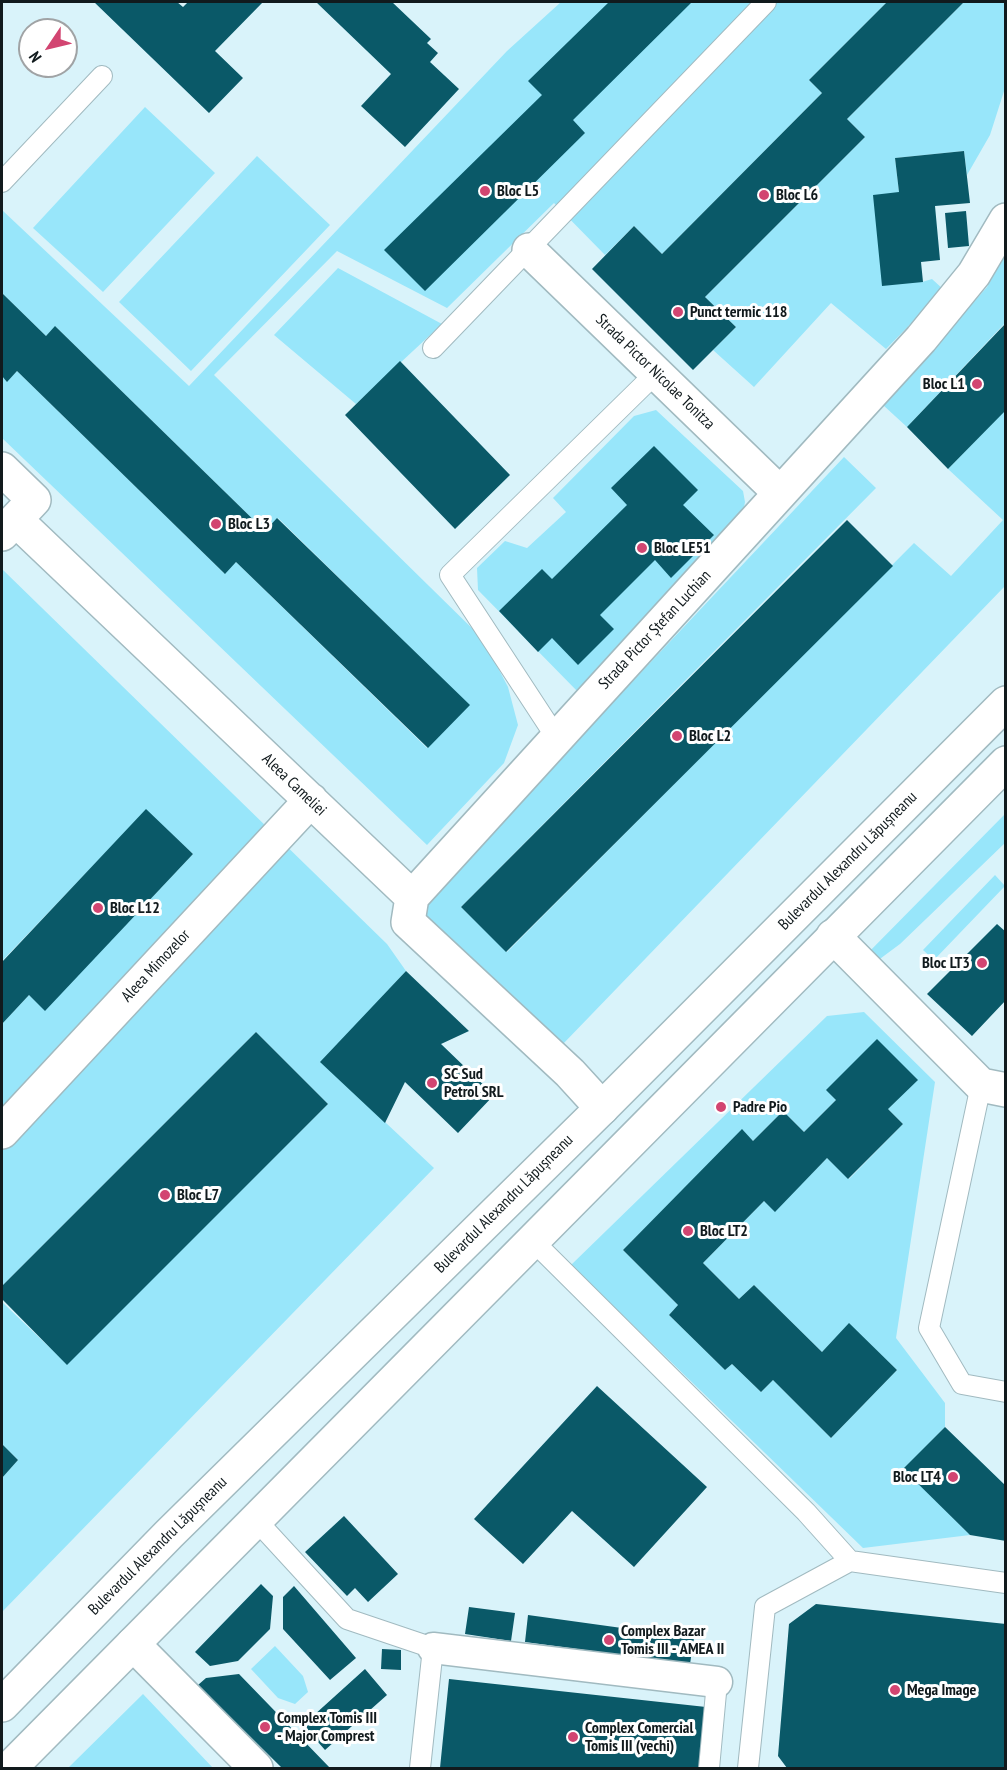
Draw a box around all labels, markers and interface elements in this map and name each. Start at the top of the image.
north arrow [18,18,78,78]
text: N [24,48,46,66]
place label: Bloc L5 [497,181,539,201]
marker: Bloc L5 [478,184,492,198]
place label: Bloc L6 [776,185,818,205]
marker: Bloc L6 [757,188,771,202]
place label: Punct termic 118 [690,302,787,322]
marker: Punct termic 118 [671,305,685,319]
street label: Strada Pictor Nicolae Tonitza [591,310,719,434]
place label: Bloc L1 [923,374,965,394]
marker: Bloc L1 [970,377,984,391]
place label: Bloc L3 [228,514,270,534]
marker: Bloc L3 [209,517,223,531]
place label: Bloc LE51 [654,538,711,558]
marker: Bloc LE51 [635,541,649,555]
street label: Strada Pictor Ștefan Luchian [595,567,715,693]
place label: Bloc L2 [689,726,731,746]
marker: Bloc L2 [670,729,684,743]
street label: Aleea Cameliei [258,750,330,820]
street label: Bulevardul Alexandru Lăpușneanu [775,788,921,934]
place label: Bloc L12 [110,898,160,918]
marker: Bloc L12 [91,901,105,915]
street label: Aleea Mimozelor [118,926,194,1006]
place label: Bloc LT3 [922,953,970,973]
marker: Bloc LT3 [975,956,989,970]
place label: SC Sud Petrol SRL [444,1064,503,1102]
marker: SC Sud Petrol SRL [425,1076,439,1090]
place label: Padre Pio [733,1097,787,1117]
marker: Padre Pio [714,1100,728,1114]
street label: Bulevardul Alexandru Lăpușneanu [431,1131,577,1277]
place label: Bloc L7 [177,1185,219,1205]
marker: Bloc L7 [158,1188,172,1202]
place label: Bloc LT2 [700,1221,748,1241]
marker: Bloc LT2 [681,1224,695,1238]
place label: Bloc LT4 [893,1467,941,1487]
marker: Bloc LT4 [946,1470,960,1484]
street label: Bulevardul Alexandru Lăpușneanu [85,1473,231,1619]
place label: Complex Bazar Tomis III - AMEA II [621,1621,724,1659]
marker: Complex Bazar Tomis III - AMEA II [602,1633,616,1647]
place label: Mega Image [907,1680,976,1700]
marker: Mega Image [888,1683,902,1697]
place label: Complex Tomis III - Major Comprest [277,1708,377,1746]
place label: Complex Comercial Tomis III (vechi) [585,1718,693,1756]
marker: Complex Tomis III - Major Comprest [258,1720,272,1734]
marker: Complex Comercial Tomis III (vechi) [566,1730,580,1744]

